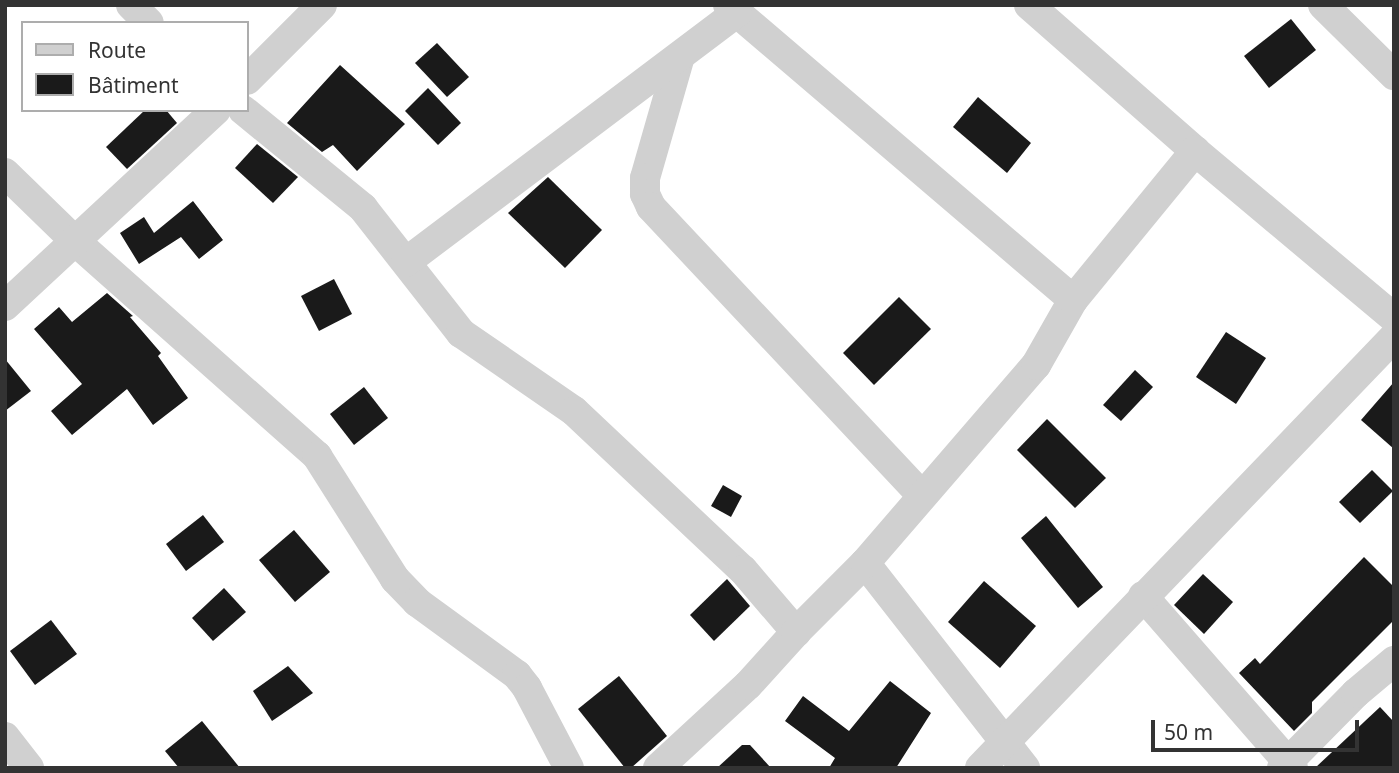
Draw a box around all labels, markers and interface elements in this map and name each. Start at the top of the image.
legend [21,21,248,112]
text: Route [88,36,146,64]
text: Bâtiment [88,71,178,99]
scale bar [1154,706,1362,750]
text: 50 m [1164,718,1213,746]

